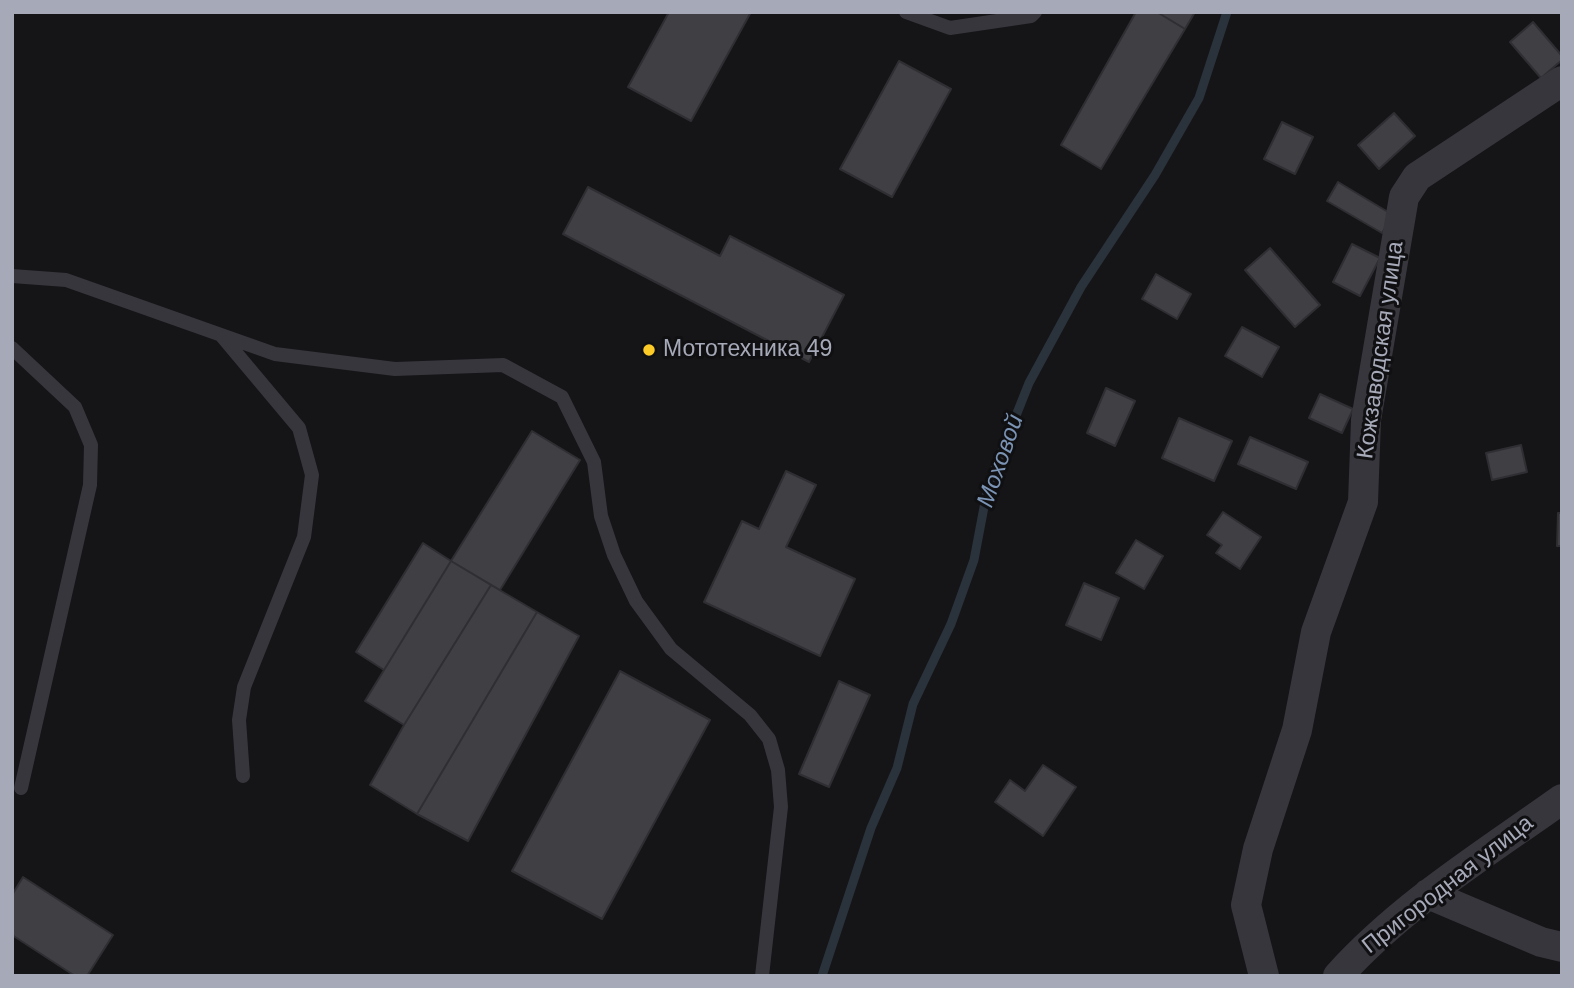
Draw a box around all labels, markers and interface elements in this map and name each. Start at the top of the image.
street label: Кожзаводская улица [1352,240,1410,460]
place label: Мототехника 49 [663,336,832,364]
marker: Мототехника 49 [641,342,657,358]
water label: Моховой [972,411,1030,511]
street label: Пригородная улица [1357,810,1539,960]

